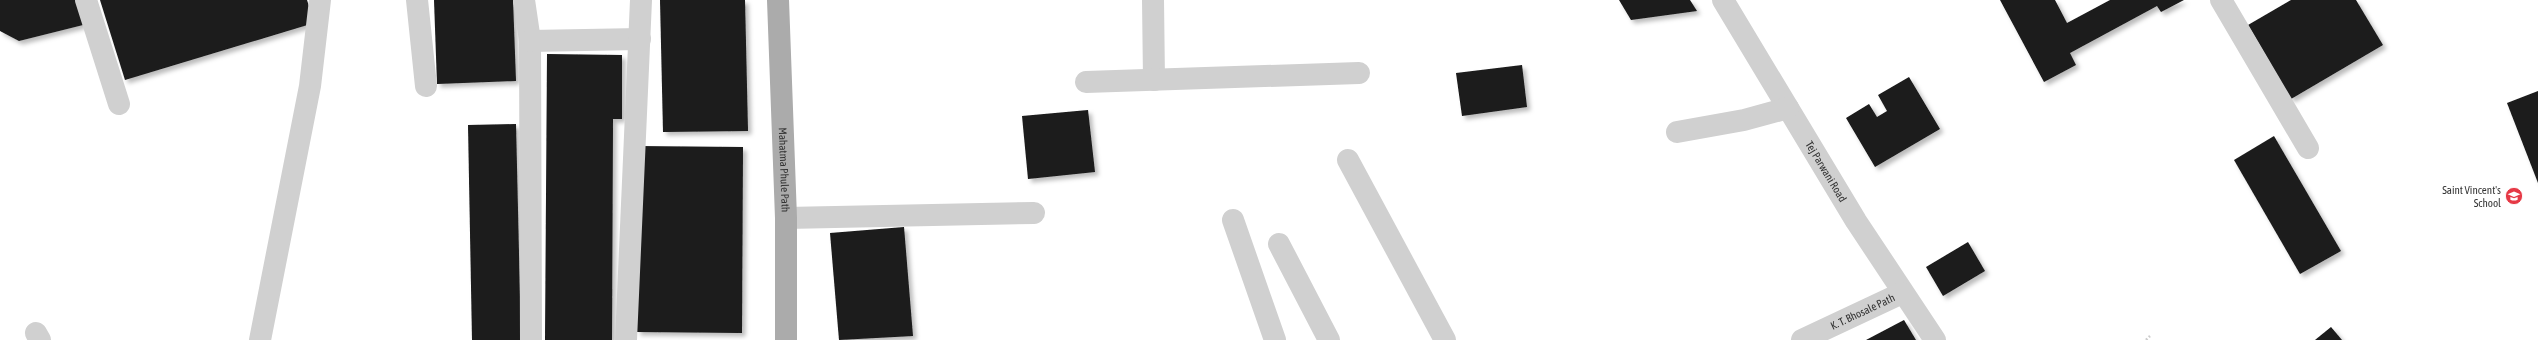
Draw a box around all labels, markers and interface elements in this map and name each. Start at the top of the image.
street label: Mahatma Phule Path [777,127,792,213]
street label: Tej Parwani Road [1803,139,1849,204]
place label: Saint Vincent's School [2442,184,2501,209]
school or university icon: Saint Vincent's School [2504,186,2524,206]
street label: K. T. Bhosale Path [1829,291,1897,332]

